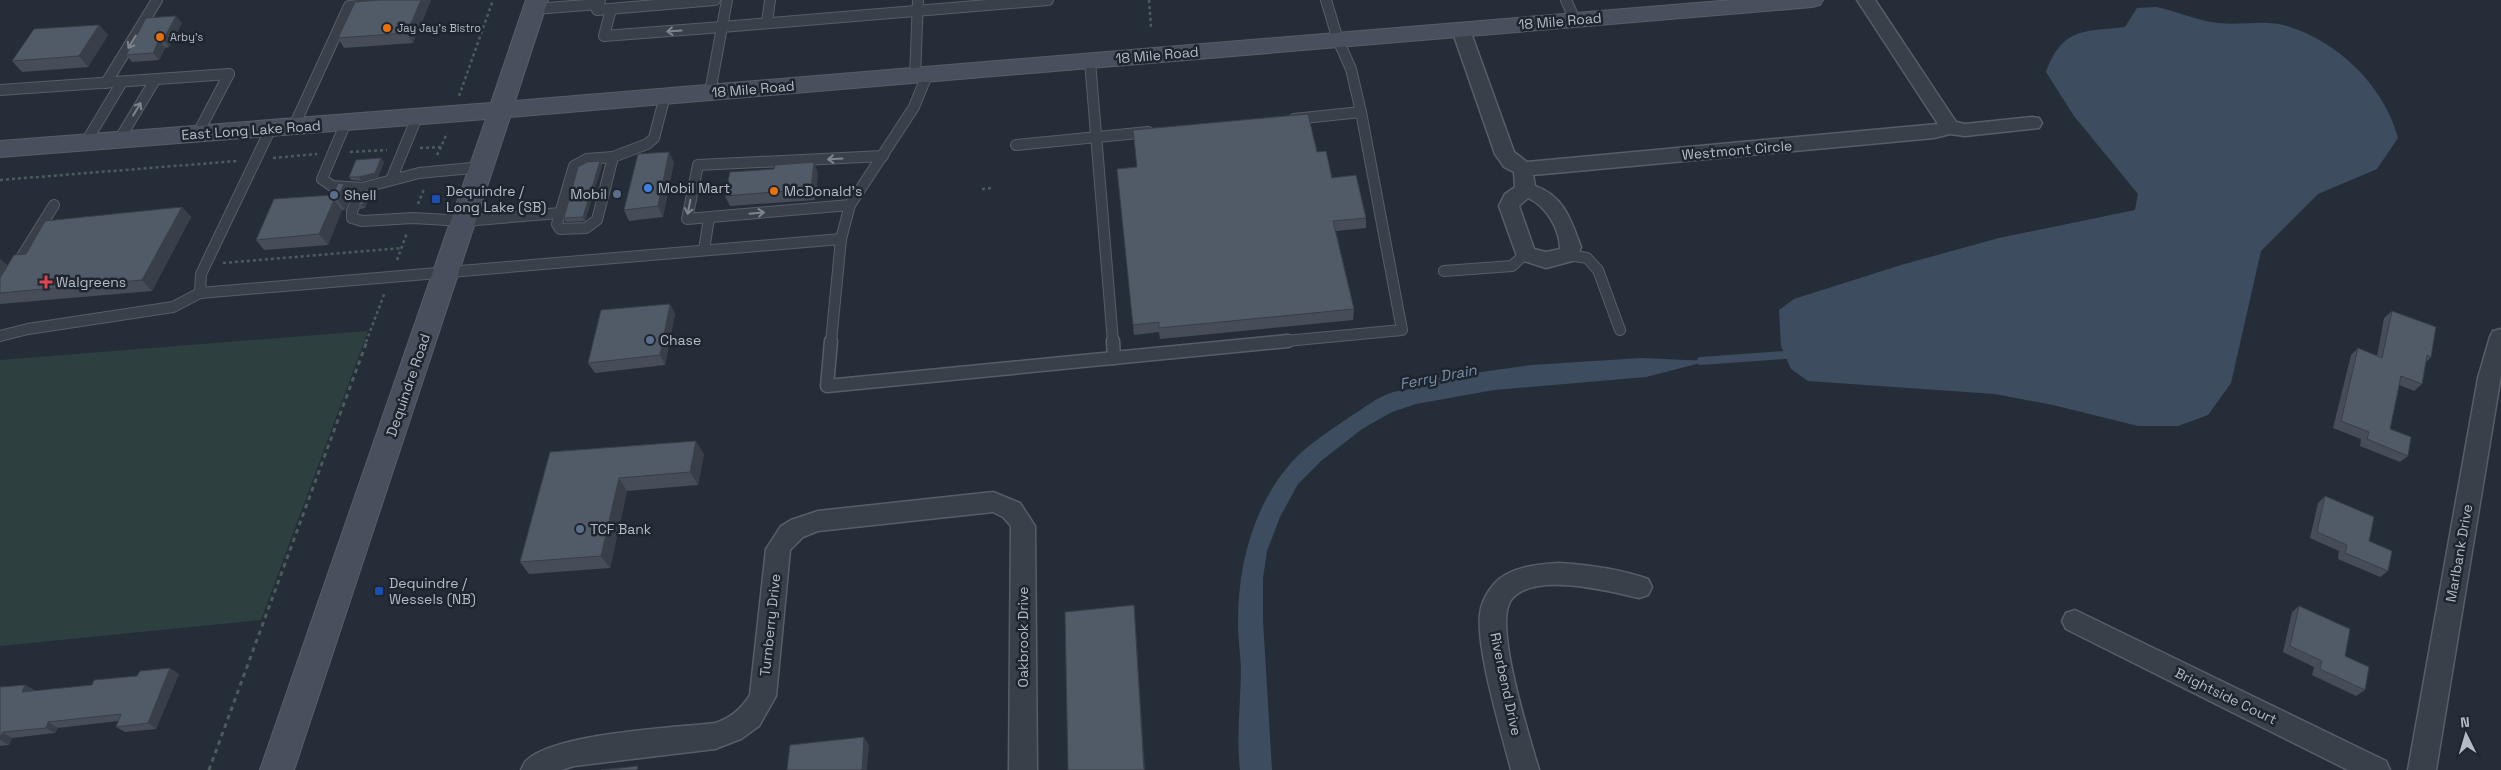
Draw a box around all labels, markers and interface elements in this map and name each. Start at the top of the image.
street label: 18 Mile Road [1518,8,1602,34]
place label: Jay Jay's Bistro [397,21,481,35]
marker: Jay Jay's Bistro [381,22,393,34]
one-way arrow [666,26,682,36]
place label: Arby's [170,30,204,44]
marker: Arby's [154,31,166,43]
one-way arrow [126,34,136,48]
street label: 18 Mile Road [1115,42,1199,68]
street label: 18 Mile Road [711,76,795,102]
one-way arrow [132,103,142,117]
street label: East Long Lake Road [181,116,321,144]
street label: Westmont Circle [1681,136,1793,164]
one-way arrow [827,154,843,163]
place label: Mobil Mart [658,179,730,197]
place label: Dequindre / Long Lake (SB) [446,182,546,216]
marker: Mobil Mart [642,182,654,194]
place label: McDonald's [784,182,862,200]
place label: Mobil [570,185,607,203]
marker: McDonald's [768,185,780,197]
place label: Shell [344,186,376,204]
marker: Mobil [611,188,623,200]
marker: Shell [328,189,340,201]
marker: Dequindre / Long Lake (SB) [430,193,442,205]
one-way arrow [684,199,694,215]
one-way arrow [749,209,765,218]
place label: Walgreens [56,273,126,291]
marker: Walgreens [40,276,52,288]
street label: Dequindre Road [382,331,434,439]
place label: Chase [660,331,701,349]
marker: Chase [644,334,656,346]
water label: Ferry Drain [1398,360,1479,393]
street label: Marlbank Drive [2442,503,2476,603]
place label: TCF Bank [590,520,652,538]
marker: TCF Bank [574,523,586,535]
street label: Turnberry Drive [756,573,784,677]
place label: Dequindre / Wessels (NB) [389,574,476,608]
marker: Dequindre / Wessels (NB) [373,585,385,597]
street label: Oakbrook Drive [1014,587,1032,687]
street label: Riverbend Drive [1486,631,1526,737]
street label: Brightside Court [2172,663,2280,729]
north arrow [2441,710,2491,760]
text: N [2459,713,2470,731]

